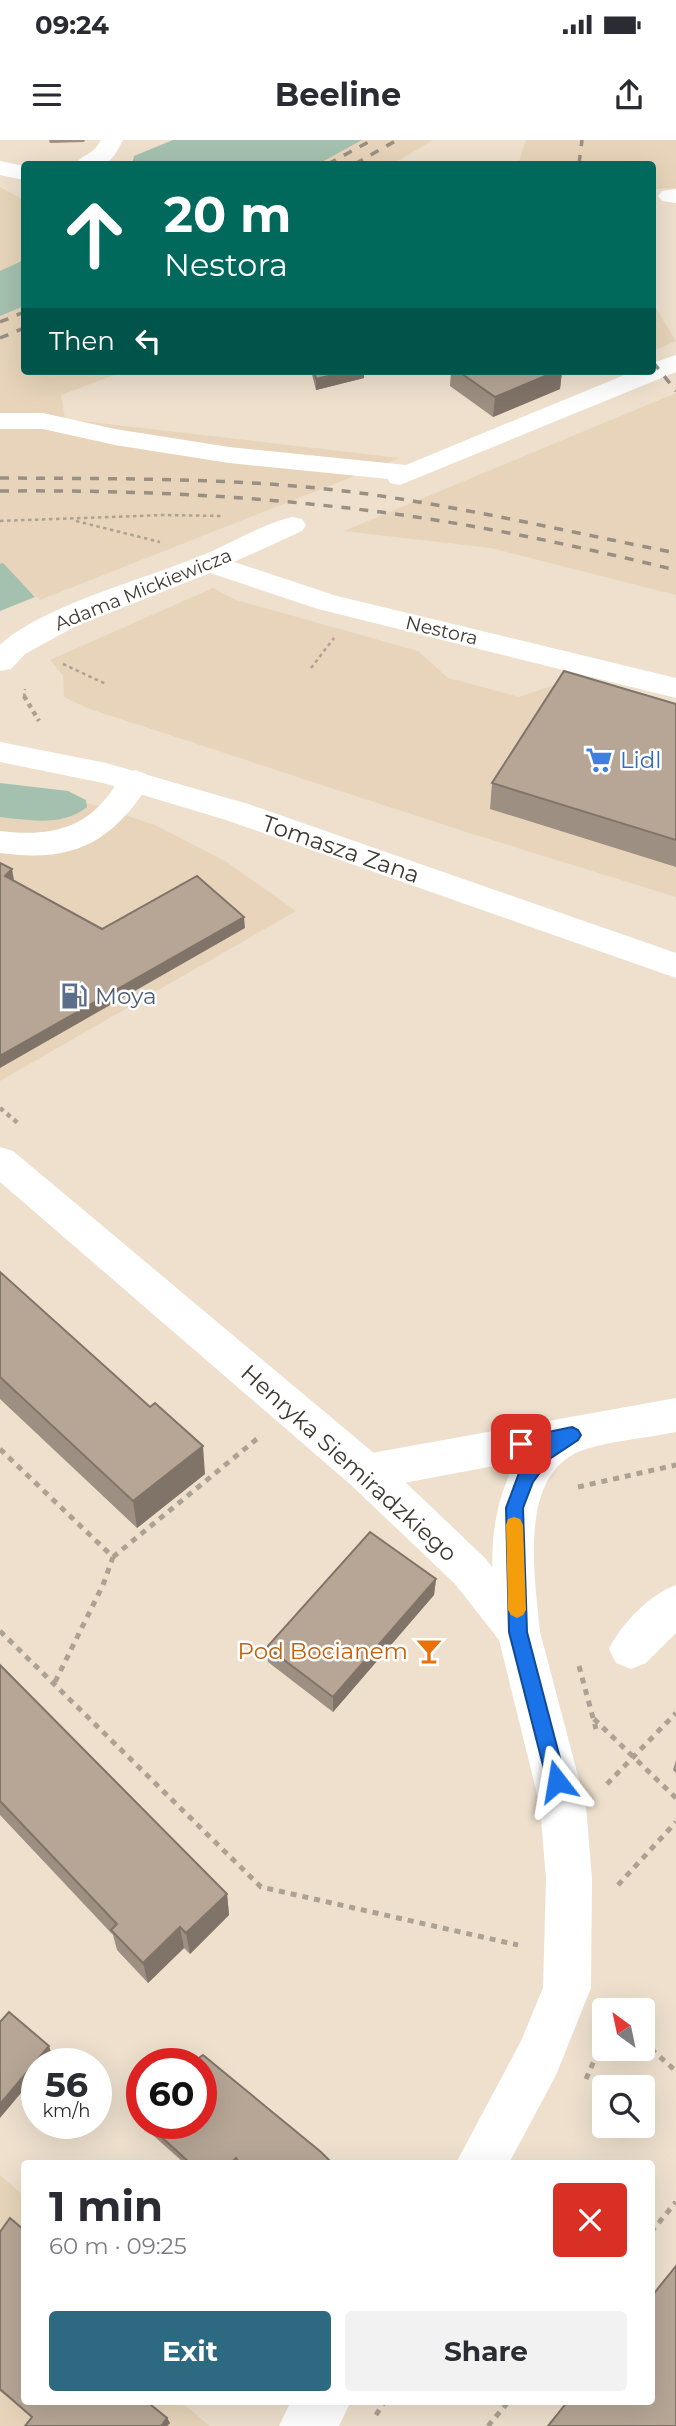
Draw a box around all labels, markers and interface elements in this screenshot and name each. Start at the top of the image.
text: 09:24 [35,9,109,41]
text: Beeline [275,75,401,114]
icon: menu [28,76,66,114]
icon: share [610,76,648,114]
text: 20 m [164,185,291,244]
icon: ahead [49,189,140,280]
text: Nestora [164,245,288,284]
icon: left [129,322,167,360]
text: Then [49,325,115,357]
street label: Adama Mickiewicza [51,543,235,635]
street label: Nestora [403,611,480,650]
supermarket icon: Lidl [584,745,614,775]
place label: Lidl [620,746,662,774]
street label: Tomasza Zana [259,809,423,889]
fuel station icon: Moya [59,981,89,1011]
place label: Moya [95,982,157,1010]
street label: Henryka Siemiradzkiego [235,1359,463,1567]
pin [491,1414,551,1474]
icon: arrive [502,1425,540,1463]
bar icon: Pod Bocianem [414,1636,444,1666]
place label: Pod Bocianem [238,1637,408,1665]
position arrow [520,1744,594,1818]
north arrow [592,1998,654,2062]
map controls [592,1998,655,2138]
speed limit sign: 60 [126,2048,217,2139]
text: 56 [45,2063,88,2106]
button: search [592,2075,655,2138]
text: km/h [42,2100,91,2122]
text: 1 min [49,2180,163,2232]
button: close [553,2183,627,2257]
text: 60 m · 09:25 [49,2232,187,2260]
button: Exit [49,2311,331,2391]
button: Share [345,2311,627,2391]

